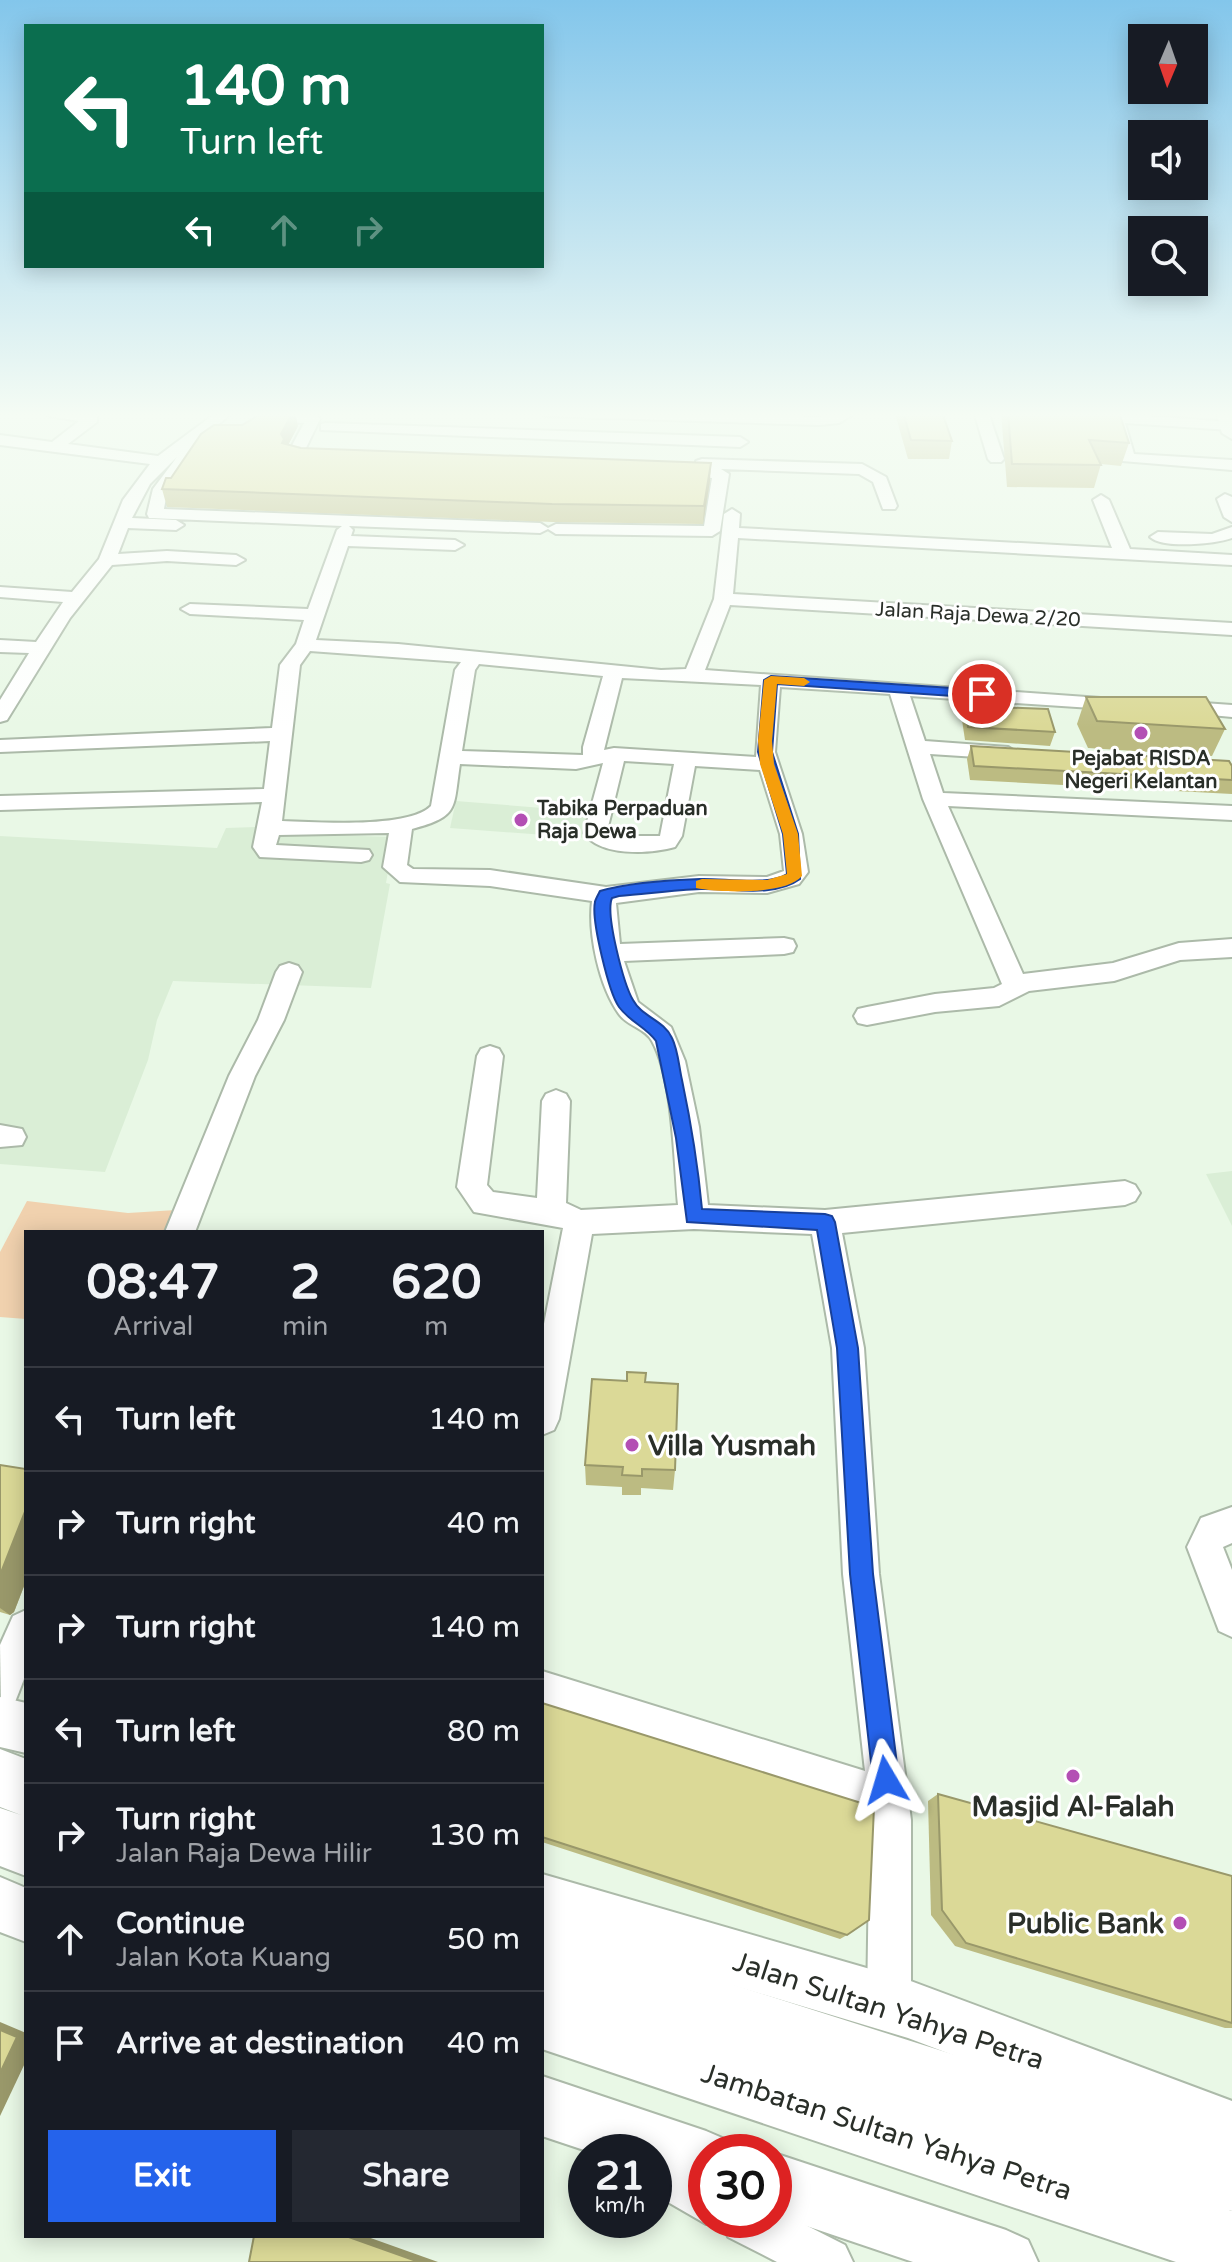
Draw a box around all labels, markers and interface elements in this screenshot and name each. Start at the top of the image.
north arrow [1128,24,1208,104]
map controls [1128,24,1208,296]
text: 140 m [180,53,351,120]
icon: left [48,56,152,160]
button: sound [1128,120,1208,200]
text: Turn left [180,121,323,164]
icon: left [178,208,222,252]
icon: ahead [262,208,306,252]
icon: right [346,208,390,252]
button: search [1128,216,1208,296]
street label: Jalan Raja Dewa 2/20 [875,598,1081,632]
pin [948,660,1016,728]
icon: arrive [960,672,1004,716]
marker: Pejabat RISDA Negeri Kelantan [1132,724,1150,742]
place label: Pejabat RISDA Negeri Kelantan [1065,747,1217,794]
place label: Tabika Perpaduan Raja Dewa [536,797,708,844]
marker: Tabika Perpaduan Raja Dewa [512,811,530,829]
text: 08:47 [87,1254,220,1312]
text: 2 [290,1254,320,1312]
text: 620 [391,1254,481,1312]
text: Arrival [113,1311,193,1342]
text: min [282,1311,328,1342]
text: m [424,1311,448,1342]
icon: left [48,1397,92,1441]
text: Turn left [116,1401,235,1438]
text: 140 m [428,1401,520,1438]
place label: Villa Yusmah [648,1429,816,1463]
marker: Villa Yusmah [623,1436,641,1454]
icon: right [48,1501,92,1545]
text: Turn right [116,1505,256,1542]
text: 40 m [447,1505,520,1542]
icon: right [48,1605,92,1649]
text: Turn right [116,1609,256,1646]
text: 140 m [428,1609,520,1646]
icon: left [48,1709,92,1753]
text: Turn left [116,1713,235,1750]
text: 80 m [447,1713,520,1750]
position arrow [844,1738,928,1822]
marker: Masjid Al-Falah [1064,1767,1082,1785]
place label: Masjid Al-Falah [971,1790,1175,1824]
text: Turn right [116,1801,256,1838]
icon: right [48,1813,92,1857]
text: 130 m [428,1817,520,1854]
text: Jalan Raja Dewa Hilir [116,1838,372,1869]
text: Continue [116,1905,245,1942]
place label: Public Bank [1007,1907,1164,1941]
marker: Public Bank [1171,1914,1189,1932]
icon: ahead [48,1917,92,1961]
text: 50 m [447,1921,520,1958]
text: Jalan Kota Kuang [116,1942,331,1973]
street label: Jalan Sultan Yahya Petra [729,1945,1049,2077]
icon: arrive [48,2021,92,2065]
text: Arrive at destination [116,2025,404,2062]
text: 40 m [447,2025,520,2062]
street label: Jambatan Sultan Yahya Petra [697,2056,1076,2208]
button: Exit [48,2130,276,2222]
button: Share [292,2130,520,2222]
speed limit sign: 30 [688,2134,792,2238]
text: 21 [595,2152,645,2200]
text: km/h [595,2194,645,2218]

